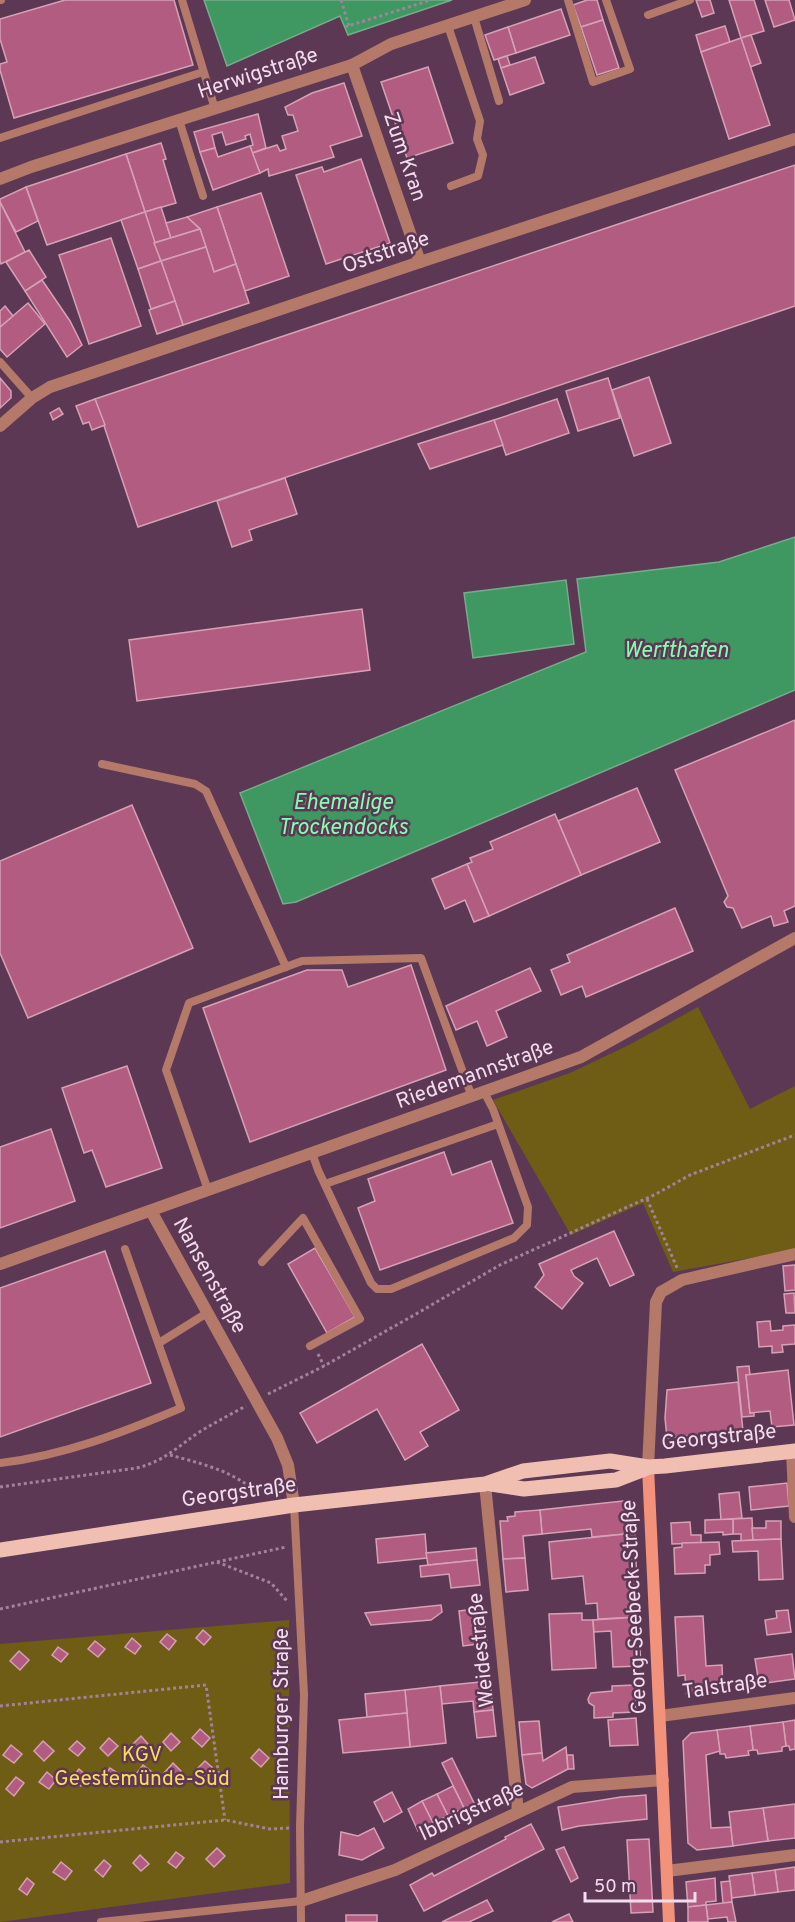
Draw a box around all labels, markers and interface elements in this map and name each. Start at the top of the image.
street label: Herwigstraße [194,42,322,106]
street label: Zum Kran [376,109,432,205]
street label: Oststraße [339,225,433,281]
water label: Werfthafen [623,638,729,665]
water label: Ehemalige Trockendocks [278,790,409,842]
street label: Riedemannstraße [392,1034,558,1116]
street label: Nansenstraße [166,1213,252,1339]
street label: Georgstraße [660,1419,778,1457]
street label: Georgstraße [180,1472,298,1514]
street label: Georg-Seebeck-Straße [616,1499,654,1715]
street label: Weidestraße [463,1591,501,1709]
street label: Hamburger Straße [269,1628,296,1800]
street label: Talstraße [681,1668,769,1706]
park label: KGV Geestemünde-Süd [54,1742,230,1793]
street label: Ibbrigstraße [415,1776,529,1848]
scale bar [585,1865,694,1903]
text: 50 m [594,1876,636,1899]

